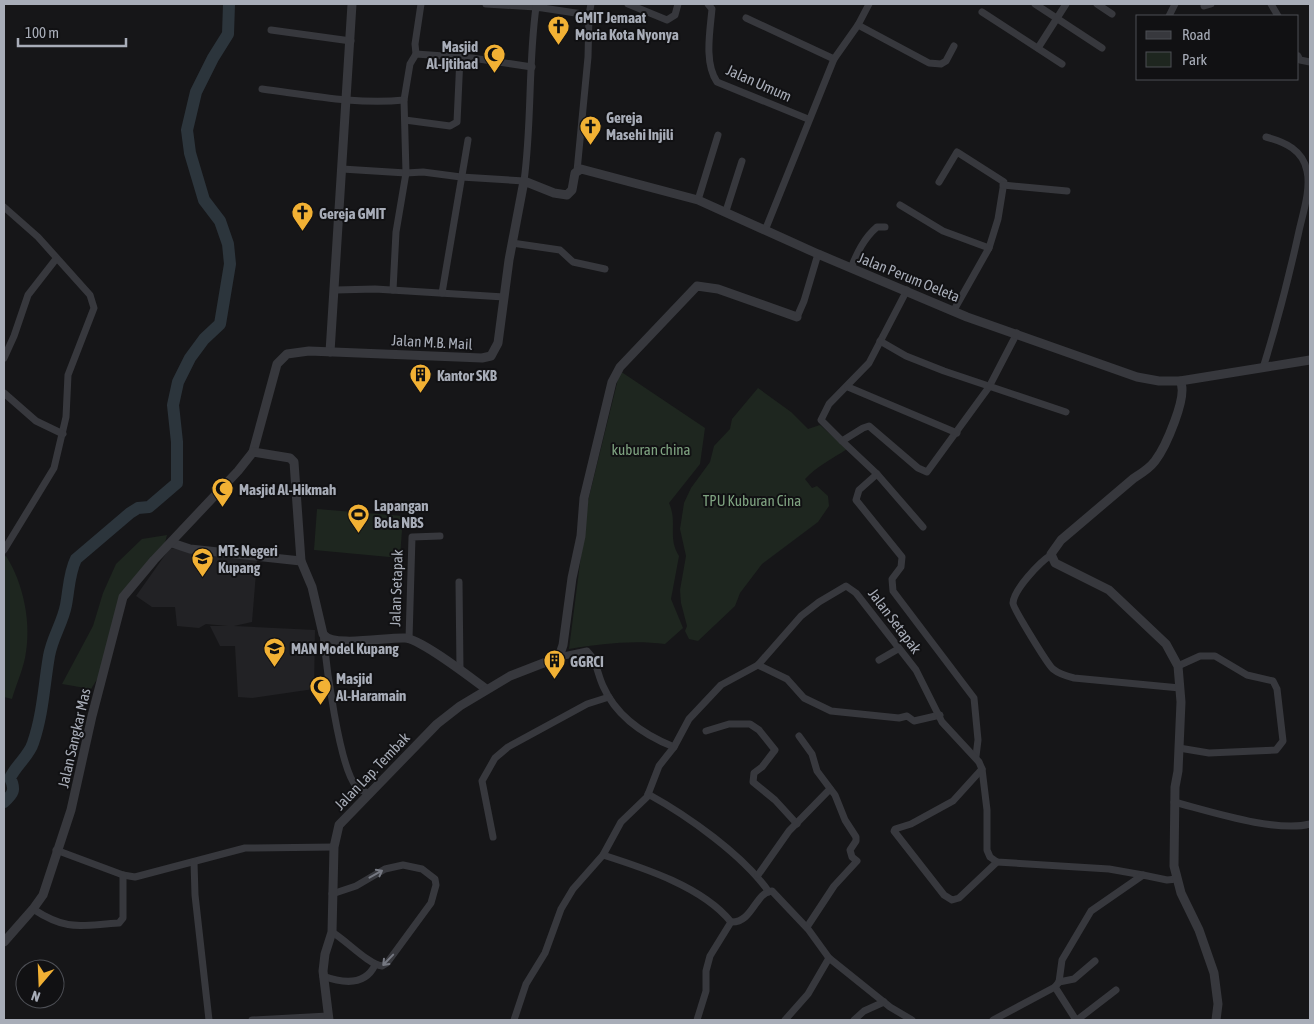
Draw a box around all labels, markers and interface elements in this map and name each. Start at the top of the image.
place label: GMIT Jemaat Moria Kota Nyonya [575,9,679,43]
church icon: GMIT Jemaat Moria Kota Nyonya [547,14,571,45]
scale bar [18,15,125,47]
legend [1136,15,1299,80]
text: 100 m [25,24,59,41]
text: Road [1182,26,1211,43]
place label: Masjid Al-Ijtihad [426,38,478,72]
mosque icon: Masjid Al-Ijtihad [482,43,506,74]
text: Park [1182,51,1207,68]
street label: Jalan Umum [724,61,794,105]
place label: Gereja Masehi Injili [606,109,673,143]
church icon: Gereja Masehi Injili [578,114,602,145]
church icon: Gereja GMIT [291,201,315,232]
place label: Gereja GMIT [319,205,386,222]
street label: Jalan Perum Oeleta [856,249,962,305]
street label: Jalan M.B. Mail [391,331,473,353]
building icon: Kantor SKB [409,363,433,394]
place label: Kantor SKB [437,367,498,384]
park label: kuburan china [611,441,691,458]
mosque icon: Masjid Al-Hikmah [211,477,235,508]
place label: Masjid Al-Hikmah [239,481,336,498]
park label: TPU Kuburan Cina [703,492,801,509]
place label: Lapangan Bola NBS [374,497,429,531]
sports icon: Lapangan Bola NBS [346,502,370,533]
place label: MTs Negeri Kupang [218,542,278,576]
school or university icon: MTs Negeri Kupang [190,547,214,578]
street label: Jalan Setapak [386,549,406,627]
street label: Jalan Setapak [865,585,925,657]
school or university icon: MAN Model Kupang [263,636,287,667]
place label: MAN Model Kupang [291,640,399,657]
building icon: GGRCI [542,649,566,680]
place label: GGRCI [570,653,604,670]
place label: Masjid Al-Haramain [335,670,406,704]
mosque icon: Masjid Al-Haramain [308,675,332,706]
street label: Jalan Sangkar Mas [54,687,94,789]
street label: Jalan Lap. Tembak [331,729,413,813]
one-way arrow [368,869,382,879]
one-way arrow [382,954,394,966]
north arrow [15,959,65,1009]
text: N [29,987,42,1005]

